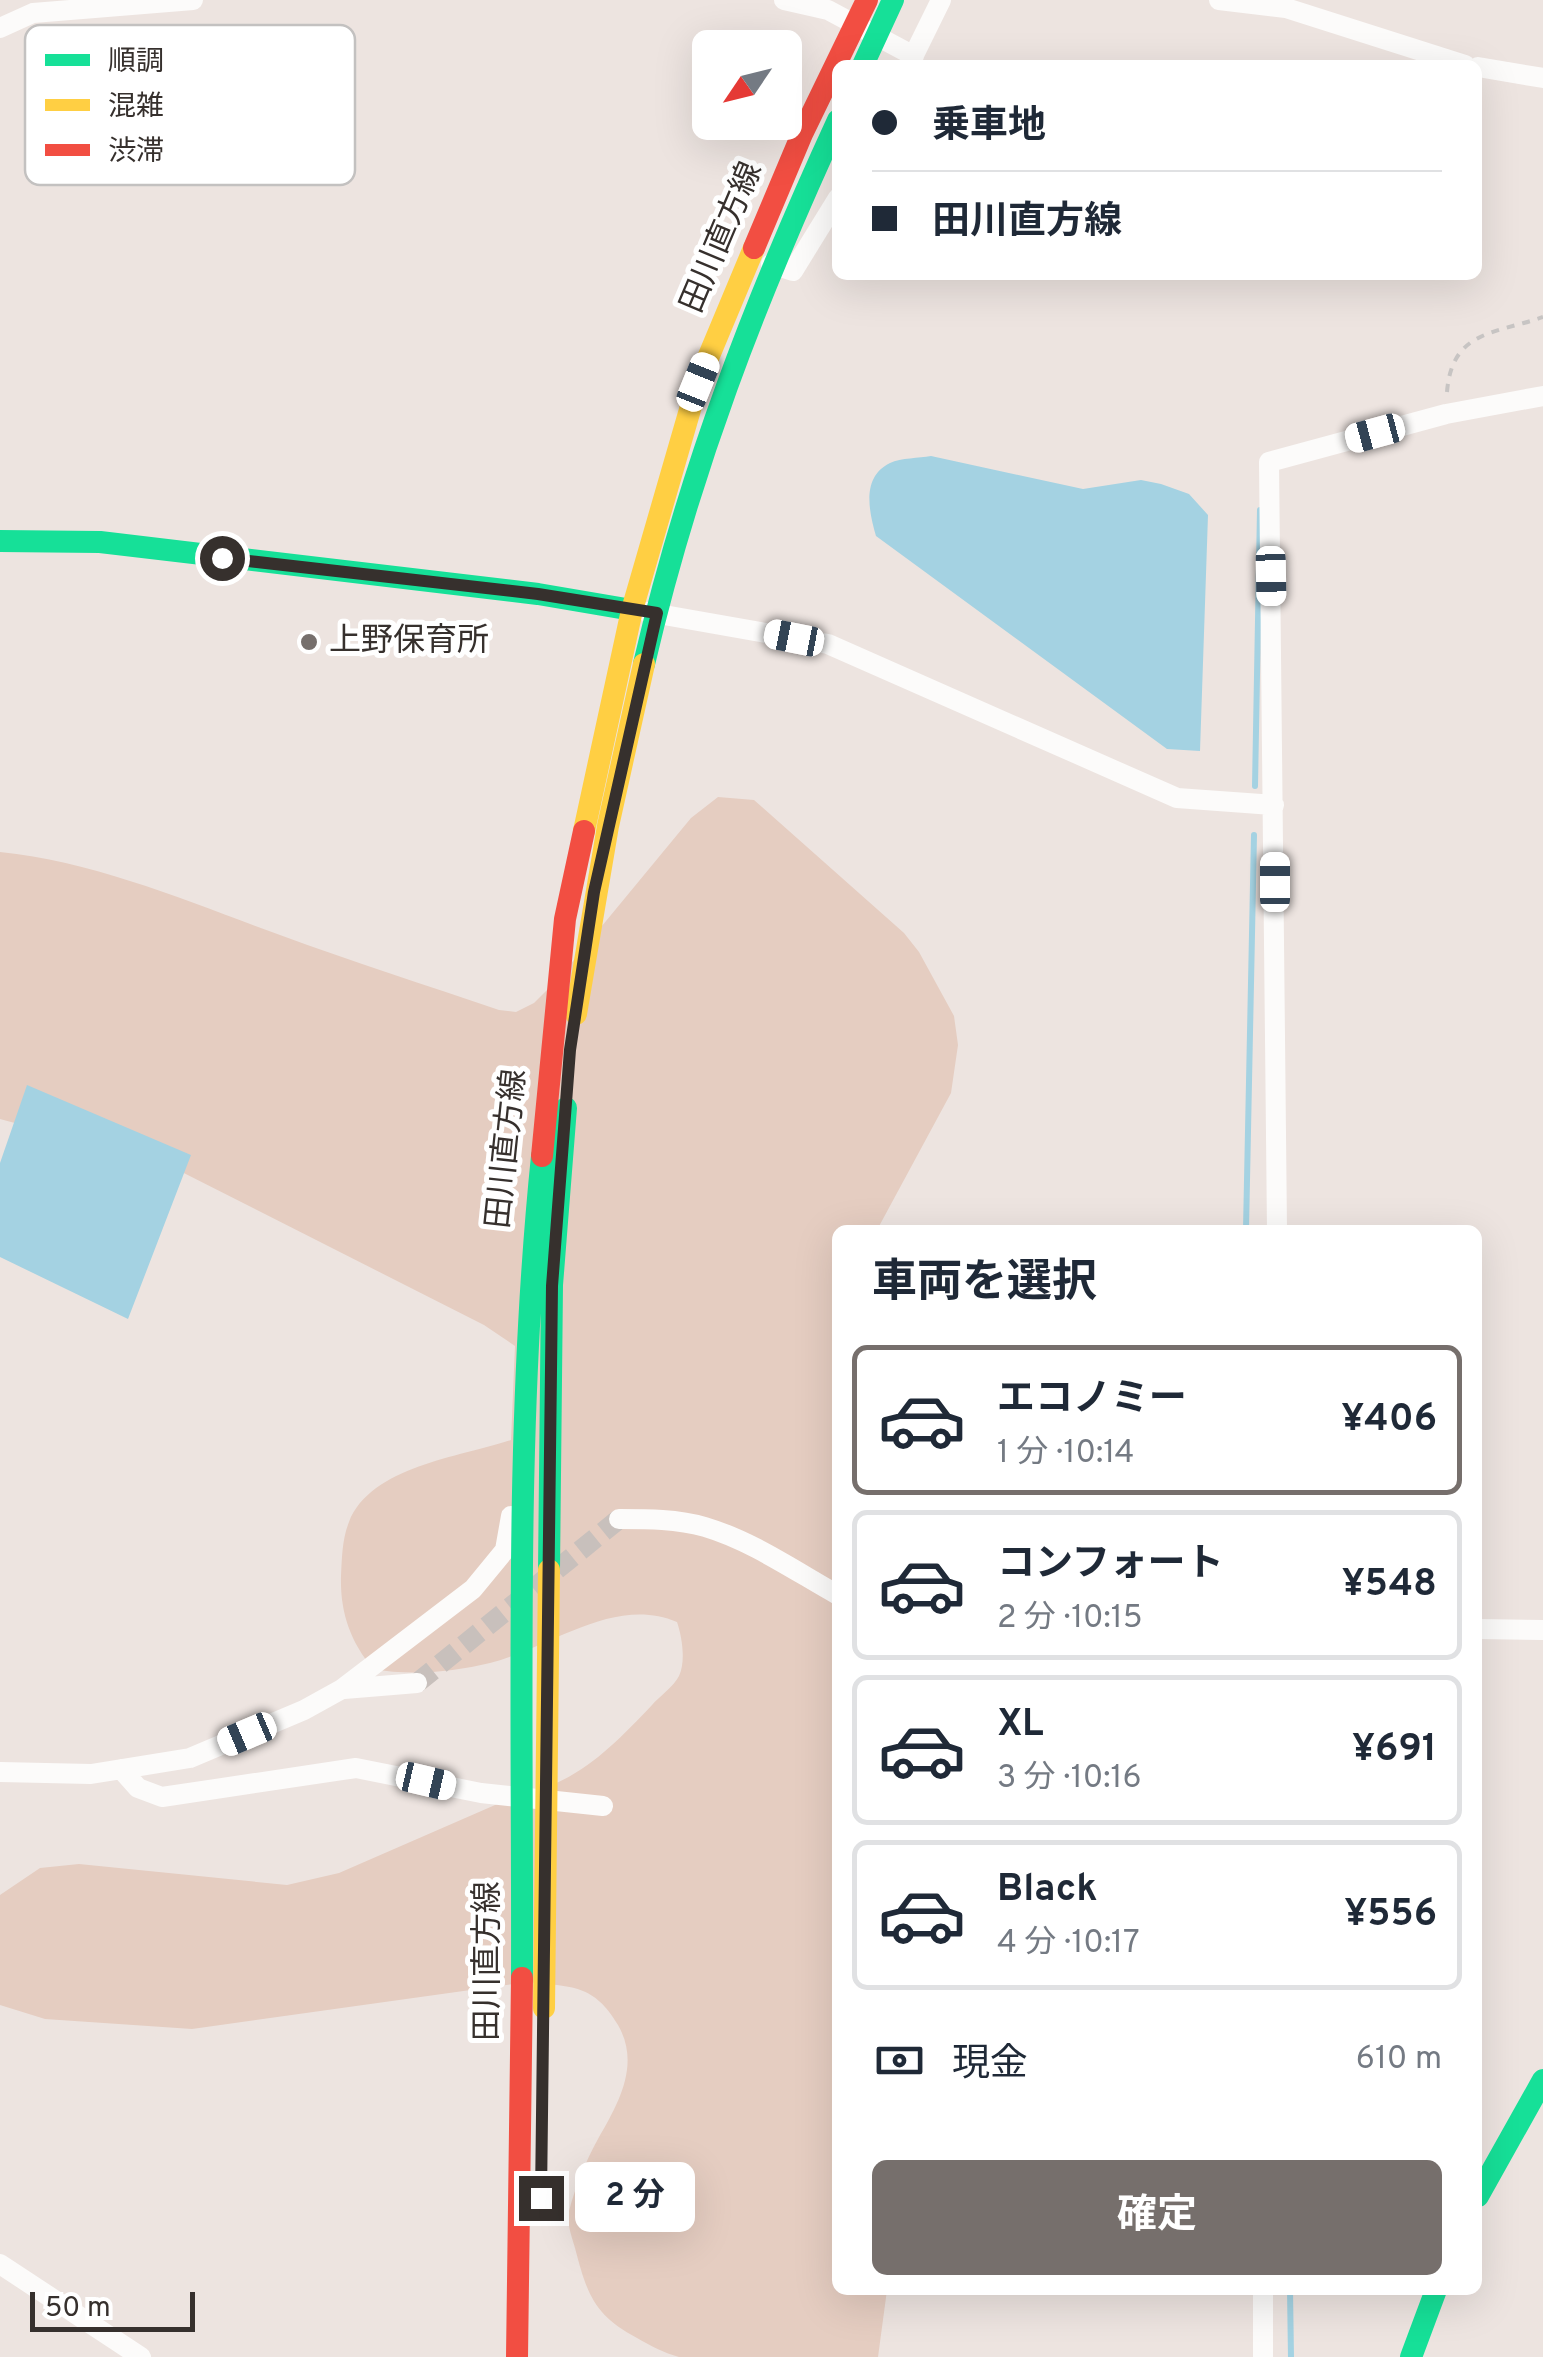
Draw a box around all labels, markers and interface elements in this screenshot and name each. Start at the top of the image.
legend [25,25,355,185]
north arrow [692,30,802,140]
map controls [692,30,802,140]
text: 順調 [108,45,164,81]
text: 混雑 [108,90,164,126]
text: 乗車地 [932,103,1046,152]
text: 渋滞 [108,135,164,171]
street label: 田川直方線 [673,157,773,319]
text: 田川直方線 [932,199,1122,248]
car [673,349,723,415]
car [1342,411,1408,455]
route start [200,536,245,581]
car [1255,546,1287,606]
car [762,618,826,658]
place label: 上野保育所 [329,622,489,662]
marker: 上野保育所 [298,631,320,653]
car [1260,852,1290,912]
street label: 田川直方線 [480,1067,536,1231]
text: 車両を選択 [872,1256,1097,1313]
icon: car [877,1375,967,1465]
text: エコノミー [997,1376,1187,1425]
text: ¥406 [1341,1396,1437,1445]
text: 1 分 · 10:14 [997,1434,1134,1474]
icon: car [877,1540,967,1630]
text: コンフォート [997,1541,1224,1590]
text: ¥548 [1342,1561,1437,1610]
text: 2 分 · 10:15 [997,1599,1143,1639]
text: XL [997,1701,1044,1750]
icon: car [877,1705,967,1795]
car [214,1708,280,1760]
text: ¥691 [1352,1726,1437,1775]
text: 3 分 · 10:16 [997,1759,1142,1799]
car [393,1760,459,1802]
text: Black [997,1866,1097,1915]
icon: car [877,1870,967,1960]
street label: 田川直方線 [469,1881,509,2041]
text: ¥556 [1344,1891,1437,1940]
text: 4 分 · 10:17 [997,1924,1140,1964]
icon: cash [872,2033,927,2088]
text: 610 m [1356,2040,1442,2080]
text: 現金 [952,2041,1028,2090]
button: 確定 [872,2160,1442,2275]
callout: 2 分 [576,2163,696,2233]
route end [519,2176,564,2221]
text: 2 分 [605,2177,665,2217]
scale bar [30,2287,195,2332]
text: 50 m [45,2291,111,2327]

